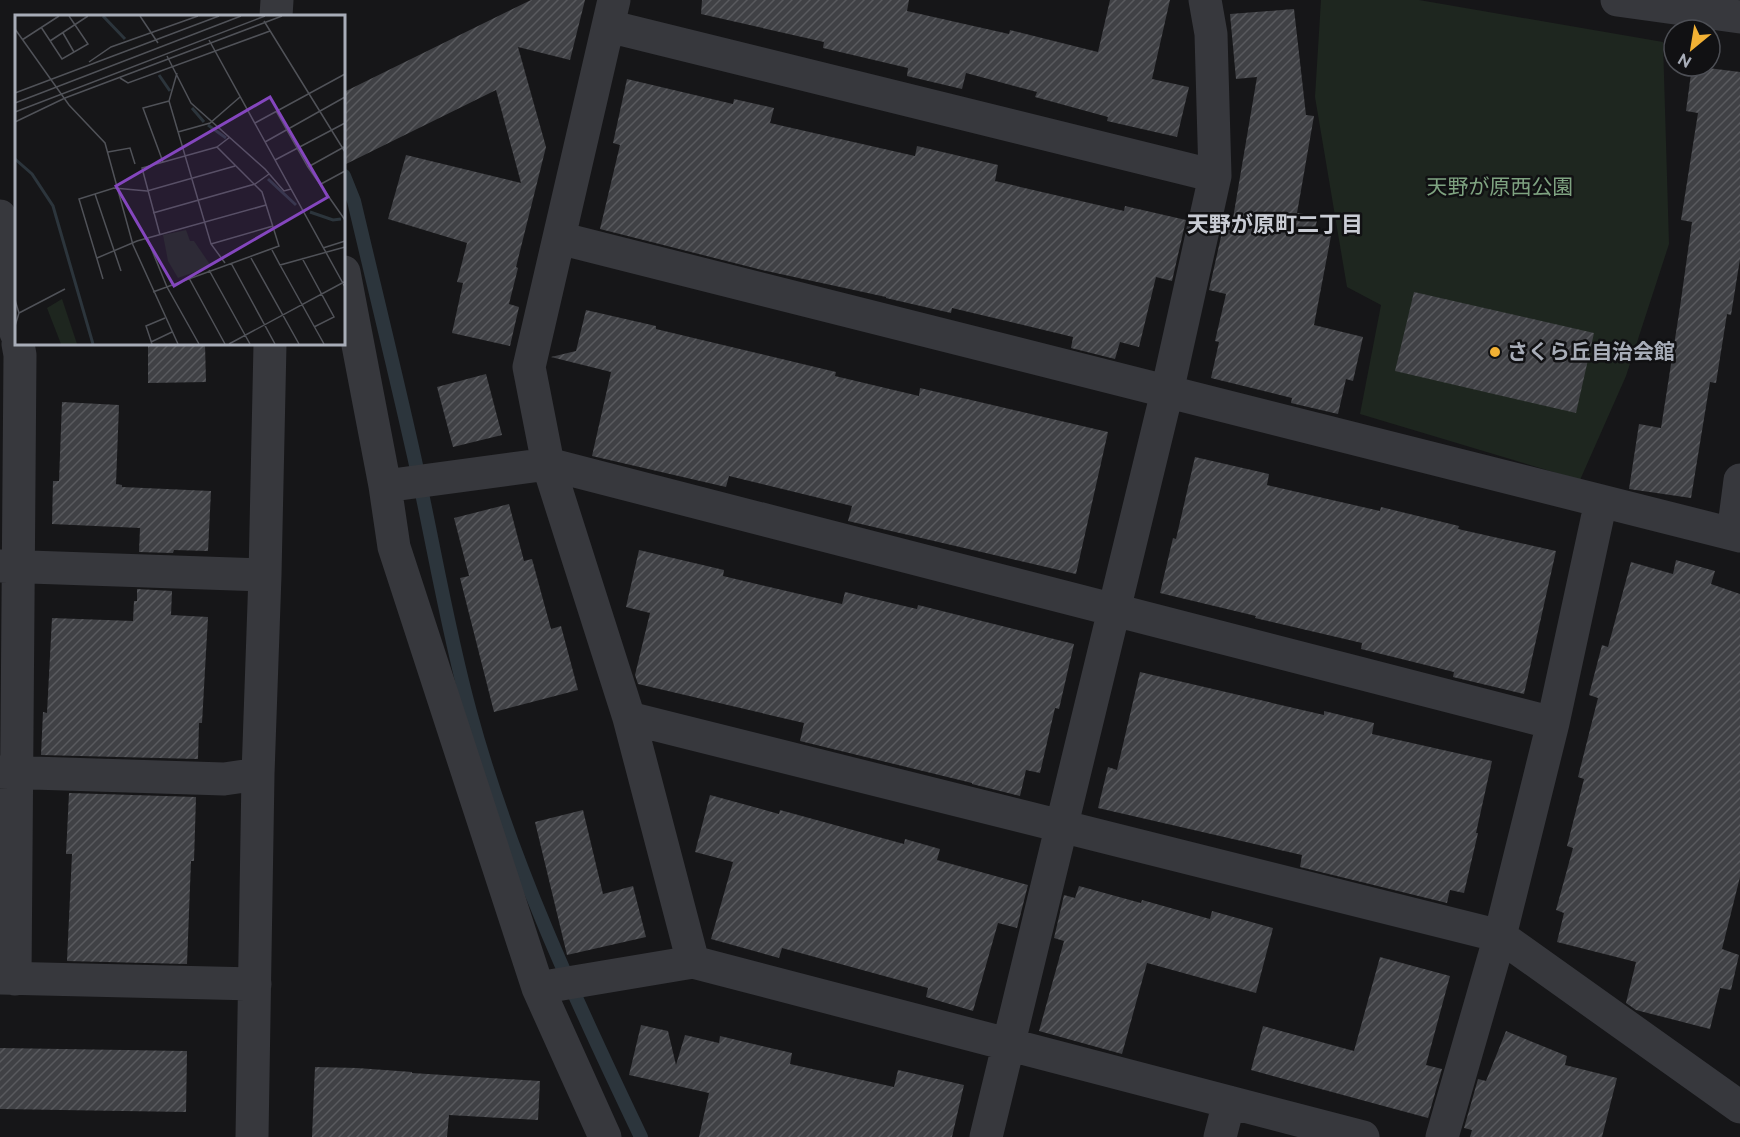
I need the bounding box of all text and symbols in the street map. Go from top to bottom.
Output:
inset map [15,15,345,345]
north arrow [1662,18,1722,78]
text: N [1675,49,1695,72]
park label: 天野が原西公園 [1427,174,1574,199]
district label: 天野が原町二丁目 [1187,211,1363,237]
place label: さくら丘自治会館 [1507,339,1675,364]
marker: さくら丘自治会館 [1488,345,1502,359]

